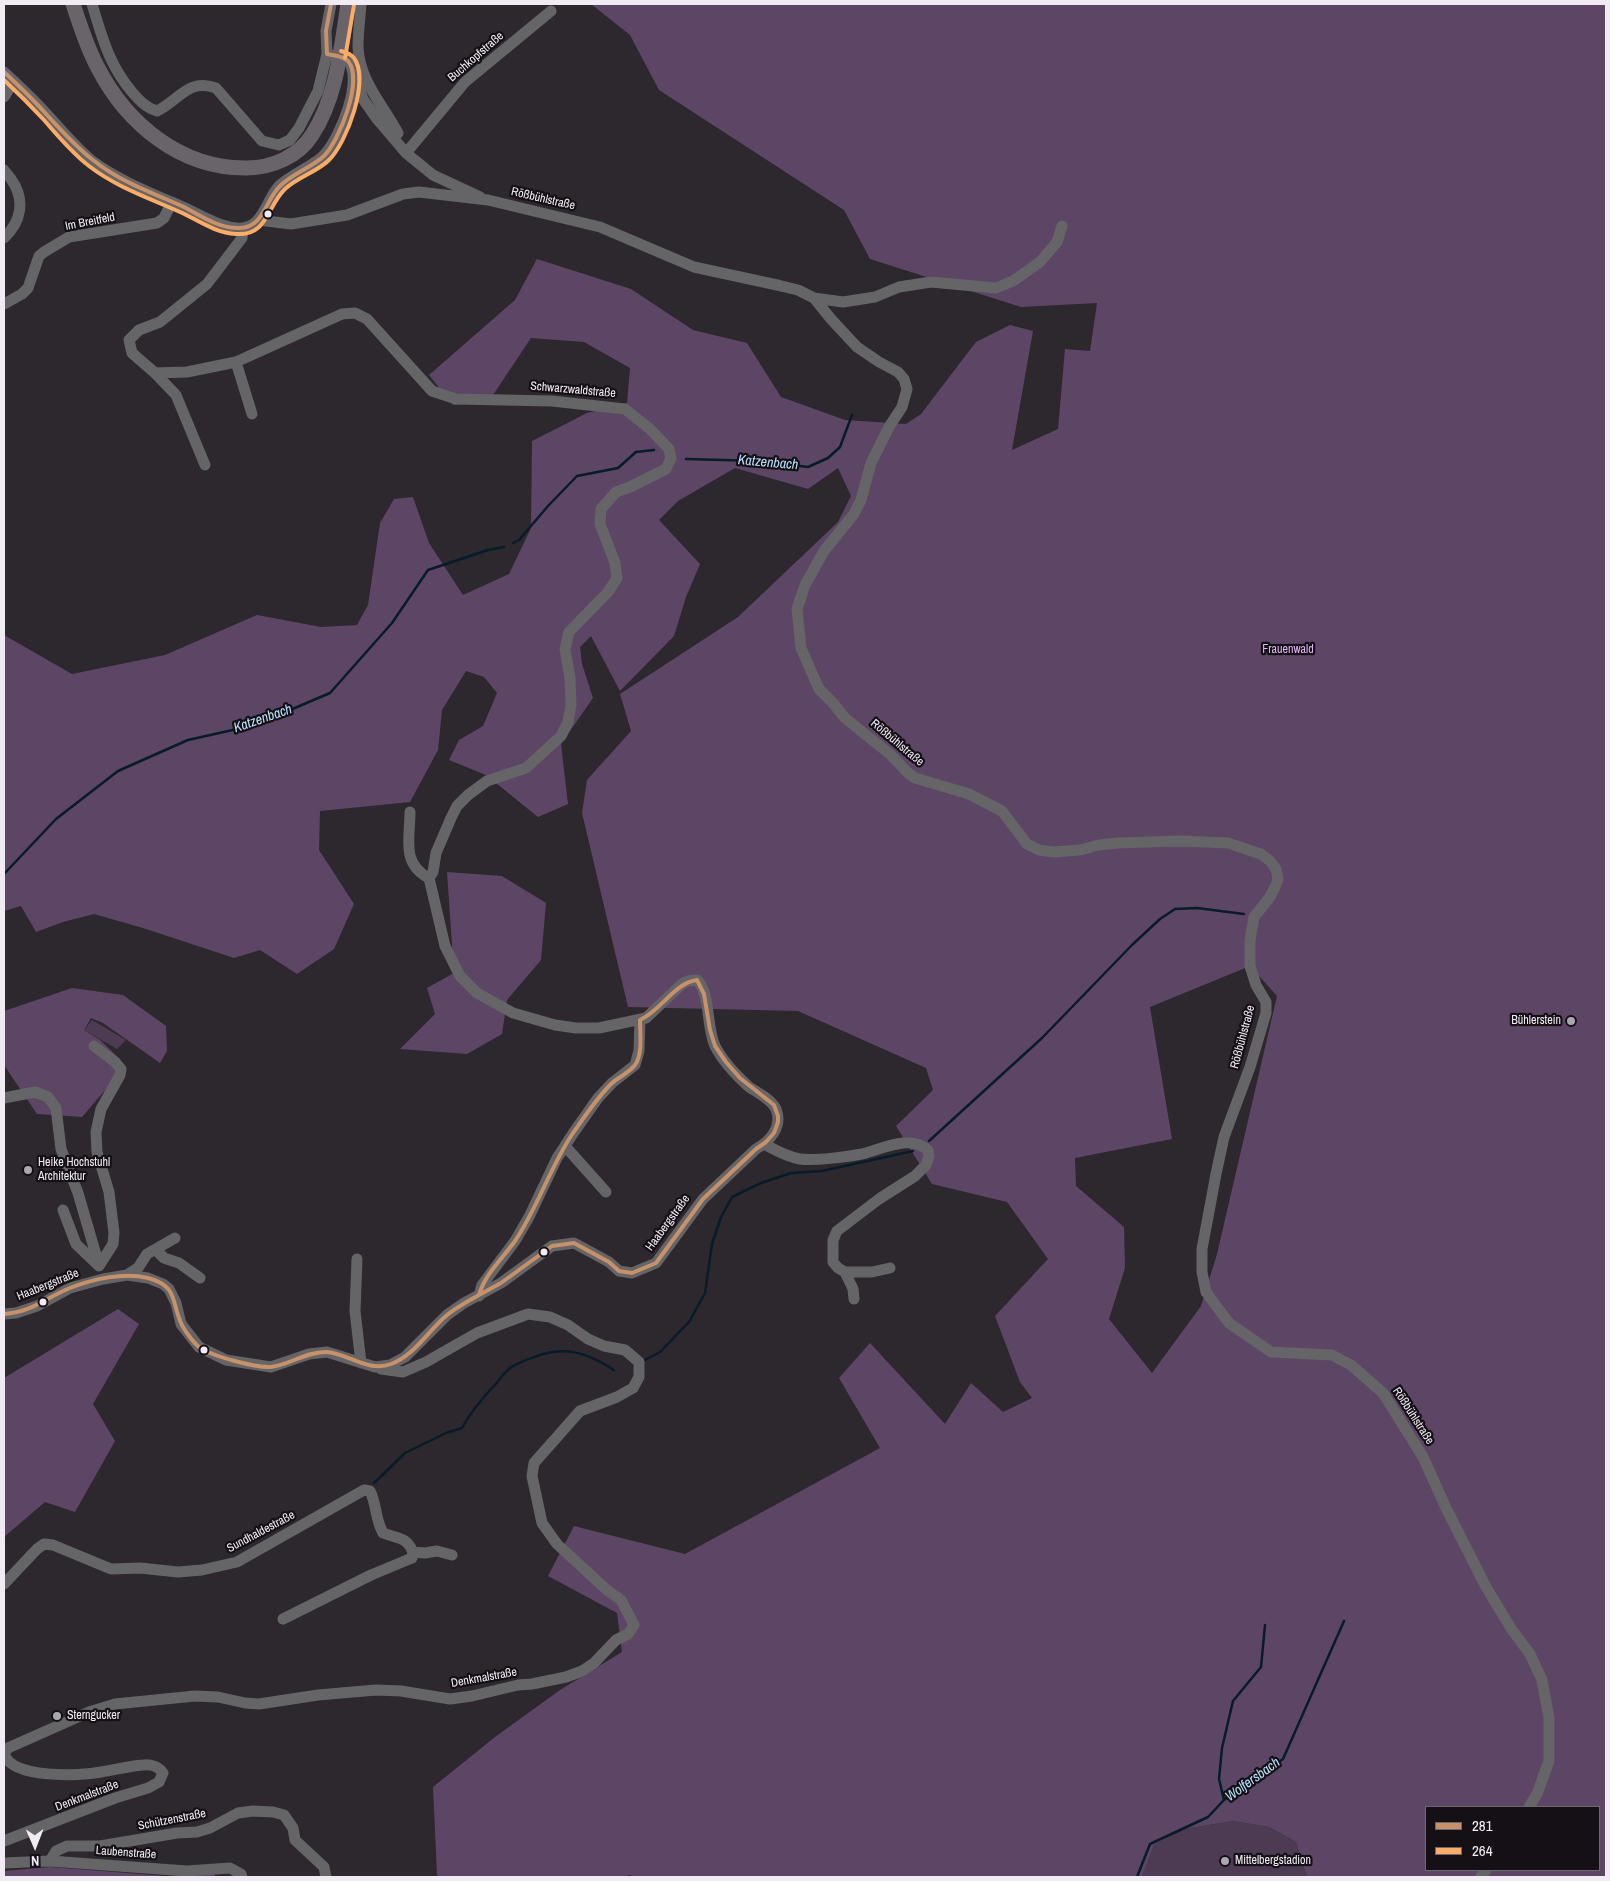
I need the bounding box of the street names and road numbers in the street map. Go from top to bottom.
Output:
street label: Buchkopfstraße [445,29,507,85]
street label: Rößbühlstraße [510,185,576,213]
street label: Im Breitfeld [64,210,116,234]
street label: Schwarzwaldstraße [530,379,616,401]
street label: Rößbühlstraße [867,717,927,769]
street label: Rößbühlstraße [1228,1004,1258,1070]
street label: Haabergstraße [643,1192,693,1254]
street label: Haabergstraße [15,1266,81,1304]
street label: Rößbühlstraße [1389,1385,1437,1447]
street label: Sundhaldestraße [225,1508,297,1556]
street label: Denkmalstraße [450,1665,518,1691]
street label: Denkmalstraße [53,1777,121,1815]
street label: Schützenstraße [137,1806,207,1834]
street label: Laubenstraße [95,1844,157,1862]

